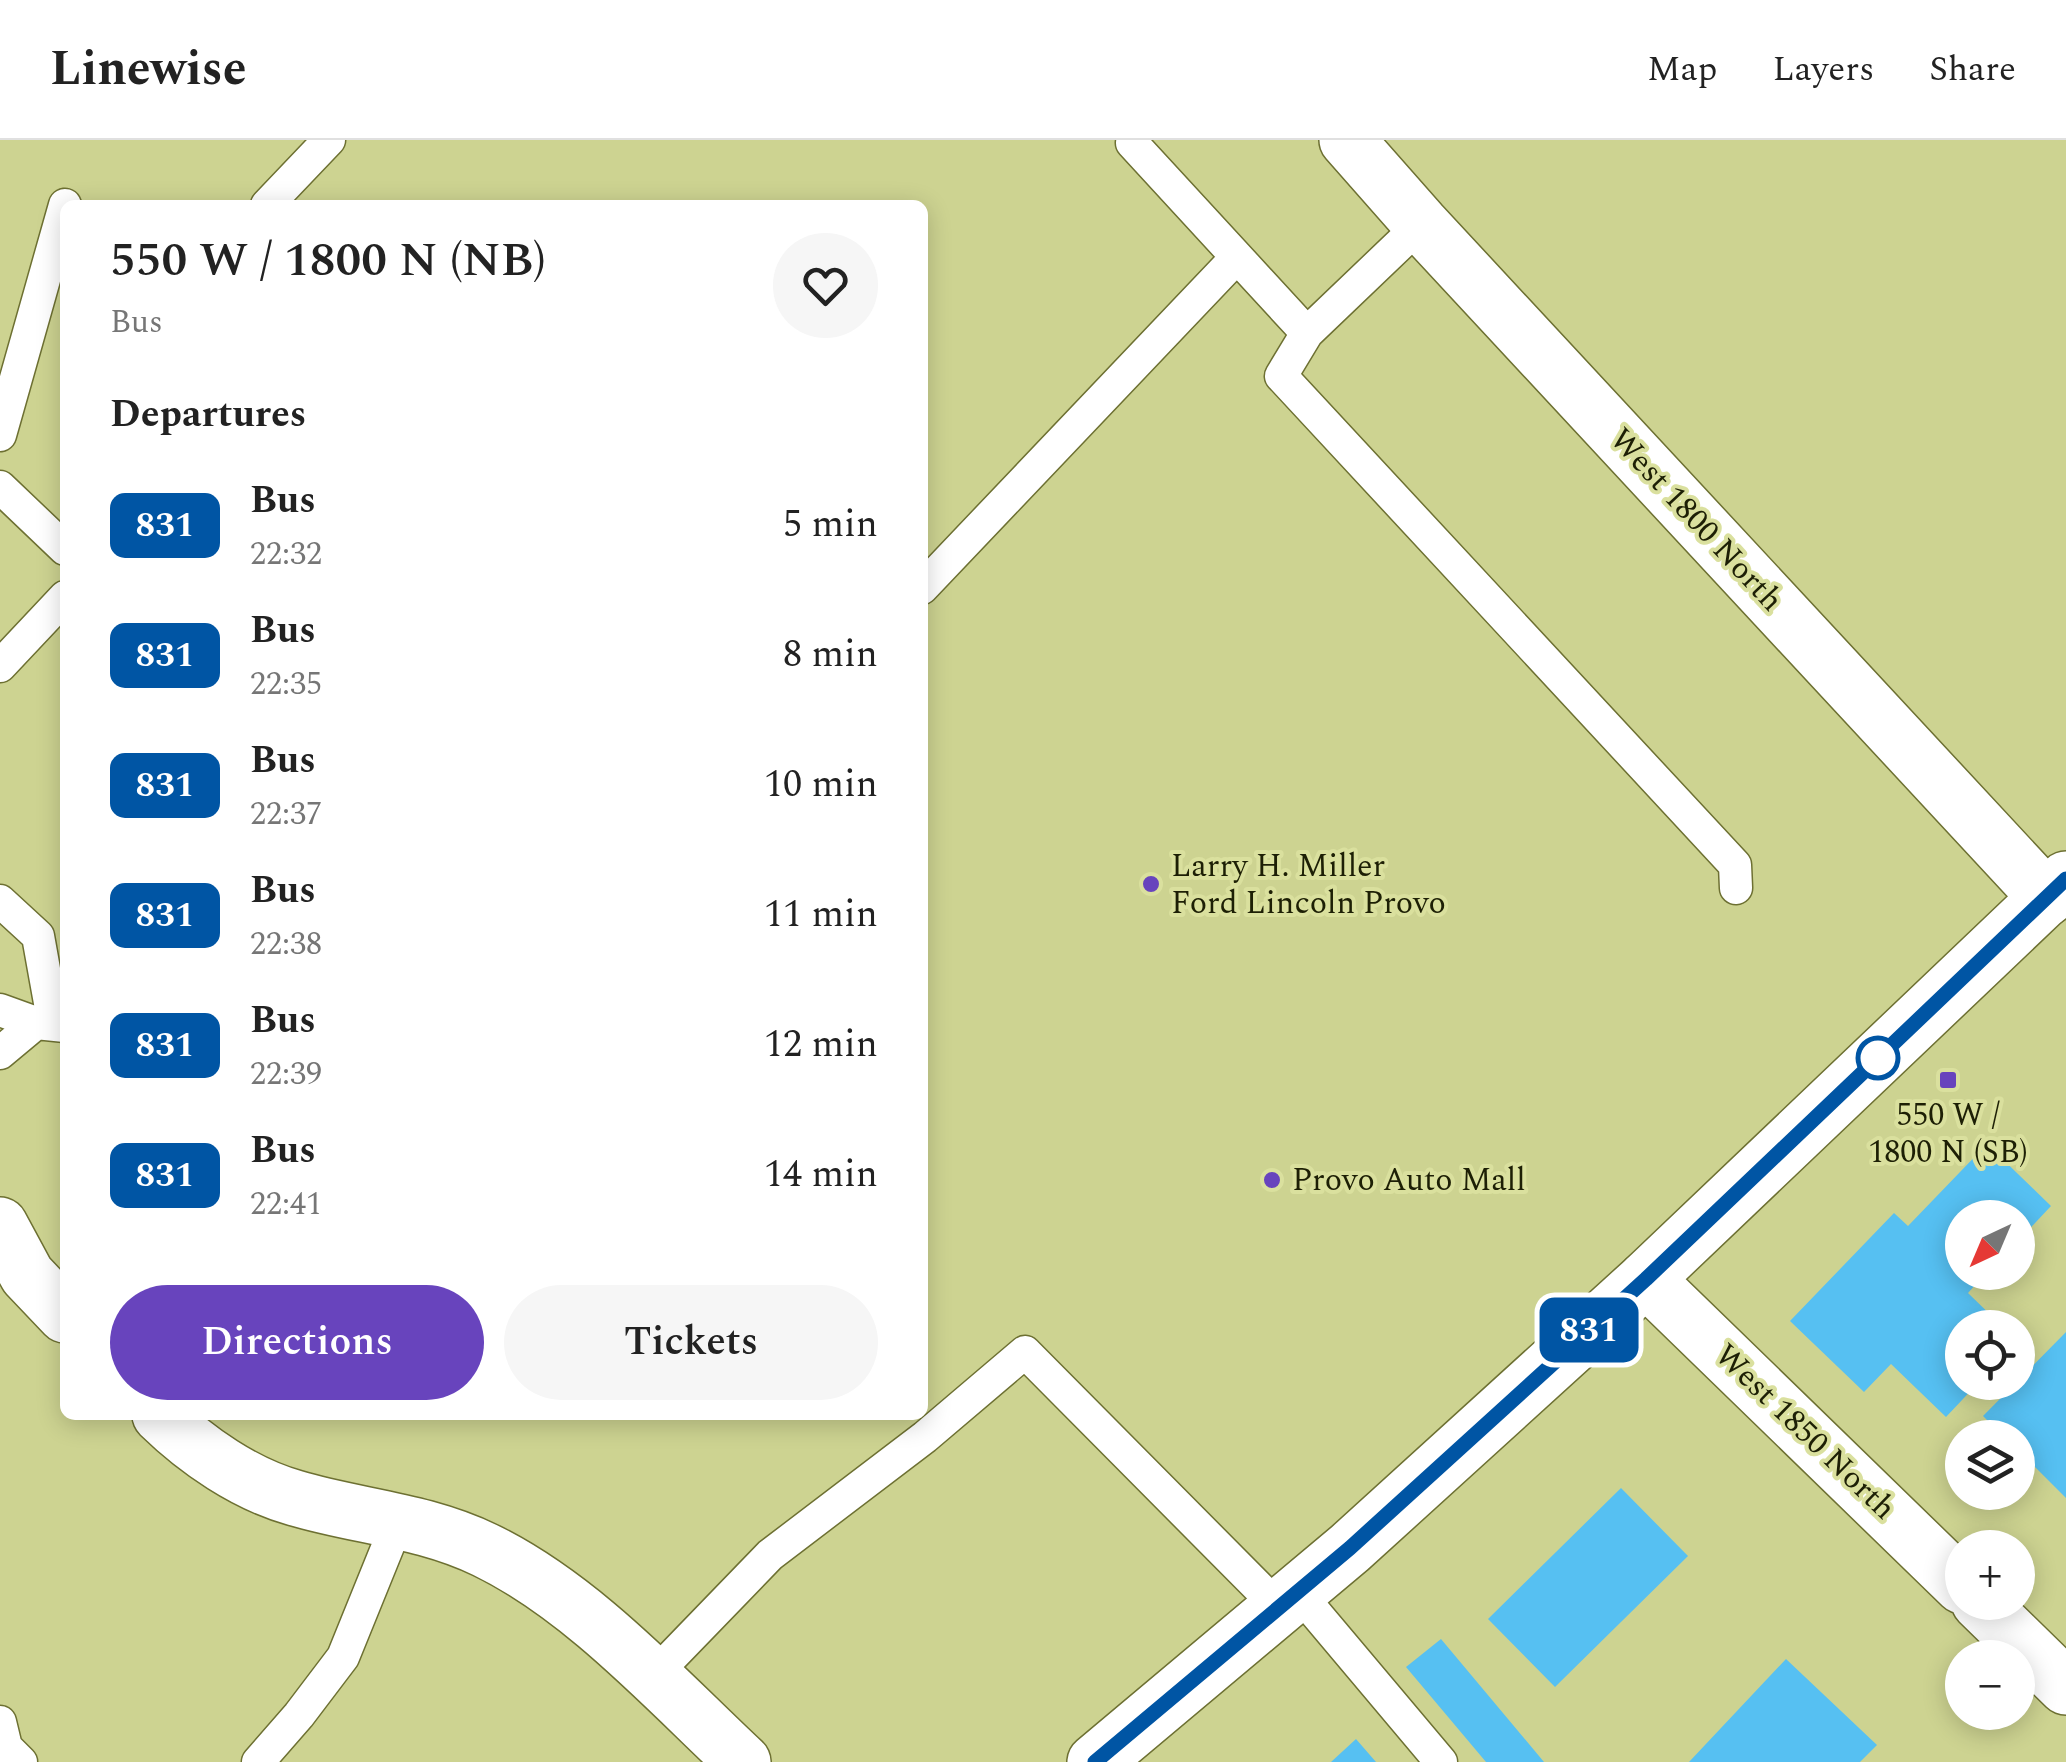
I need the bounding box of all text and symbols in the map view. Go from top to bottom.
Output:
text: Linewise [50,33,247,106]
text: Map [1647,43,1717,96]
text: Layers [1772,43,1874,96]
text: Share [1929,43,2016,96]
text: 550 W / 1800 N (NB) [110,224,546,297]
button: heart [773,233,878,338]
text: Bus [110,298,163,347]
text: Departures [110,386,306,444]
street label: West 1800 North [1597,417,1795,623]
text: Bus [250,472,316,530]
text: 5 min [783,496,878,554]
text: 831 [136,499,194,552]
text: 22:32 [250,530,322,579]
text: Bus [250,602,316,660]
text: 8 min [783,626,878,684]
text: 831 [136,629,194,682]
text: 22:35 [250,660,322,709]
text: Bus [250,732,316,790]
text: 10 min [764,756,878,814]
text: 831 [136,759,194,812]
text: 22:37 [250,790,322,839]
place label: Larry H. Miller Ford Lincoln Provo [1171,842,1446,928]
text: Bus [250,862,316,920]
marker: Larry H. Miller Ford Lincoln Provo [1140,873,1162,895]
text: 11 min [764,886,878,944]
text: 831 [136,889,194,942]
text: 22:38 [250,920,322,969]
text: Bus [250,992,316,1050]
text: 12 min [764,1016,878,1074]
text: 831 [136,1019,194,1072]
unlabelled marker [1857,1037,1899,1079]
text: 22:39 [250,1050,322,1099]
marker: 550 W / 1800 N (SB) [1937,1069,1959,1091]
place label: 550 W / 1800 N (SB) [1868,1091,2028,1177]
text: Bus [250,1122,316,1180]
text: 14 min [764,1146,878,1204]
text: 831 [136,1149,194,1202]
place label: Provo Auto Mall [1292,1156,1526,1205]
marker: Provo Auto Mall [1261,1169,1283,1191]
text: 22:41 [250,1180,322,1229]
north arrow [1945,1200,2035,1290]
map controls [1945,1200,2035,1730]
button: Directions [110,1285,484,1400]
button: Tickets [504,1285,878,1400]
line badge: 831 [1532,1298,1646,1362]
text: 831 [1560,1304,1618,1357]
button: locate [1945,1310,2035,1400]
street label: West 1850 North [1703,1332,1907,1532]
button: layers [1945,1420,2035,1510]
button: + [1945,1530,2035,1620]
button: − [1945,1640,2035,1730]

